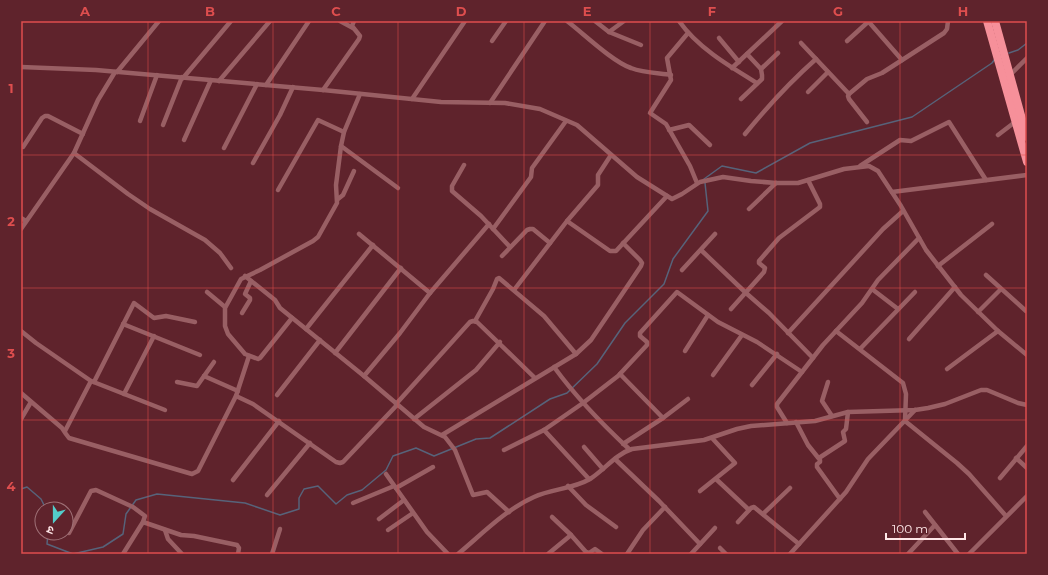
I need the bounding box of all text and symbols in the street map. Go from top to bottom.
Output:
text: A [79,3,91,19]
text: B [205,3,215,19]
text: C [331,3,341,19]
text: D [456,3,467,19]
text: E [583,3,592,19]
text: F [708,3,716,19]
text: G [833,3,843,19]
text: H [958,3,968,19]
text: 1 [8,80,14,96]
text: 2 [7,213,15,229]
text: 3 [6,345,15,361]
text: 4 [7,478,16,494]
north arrow [34,501,74,541]
scale bar [886,515,965,541]
text: 100 m [892,521,928,536]
text: उ [44,522,56,538]

